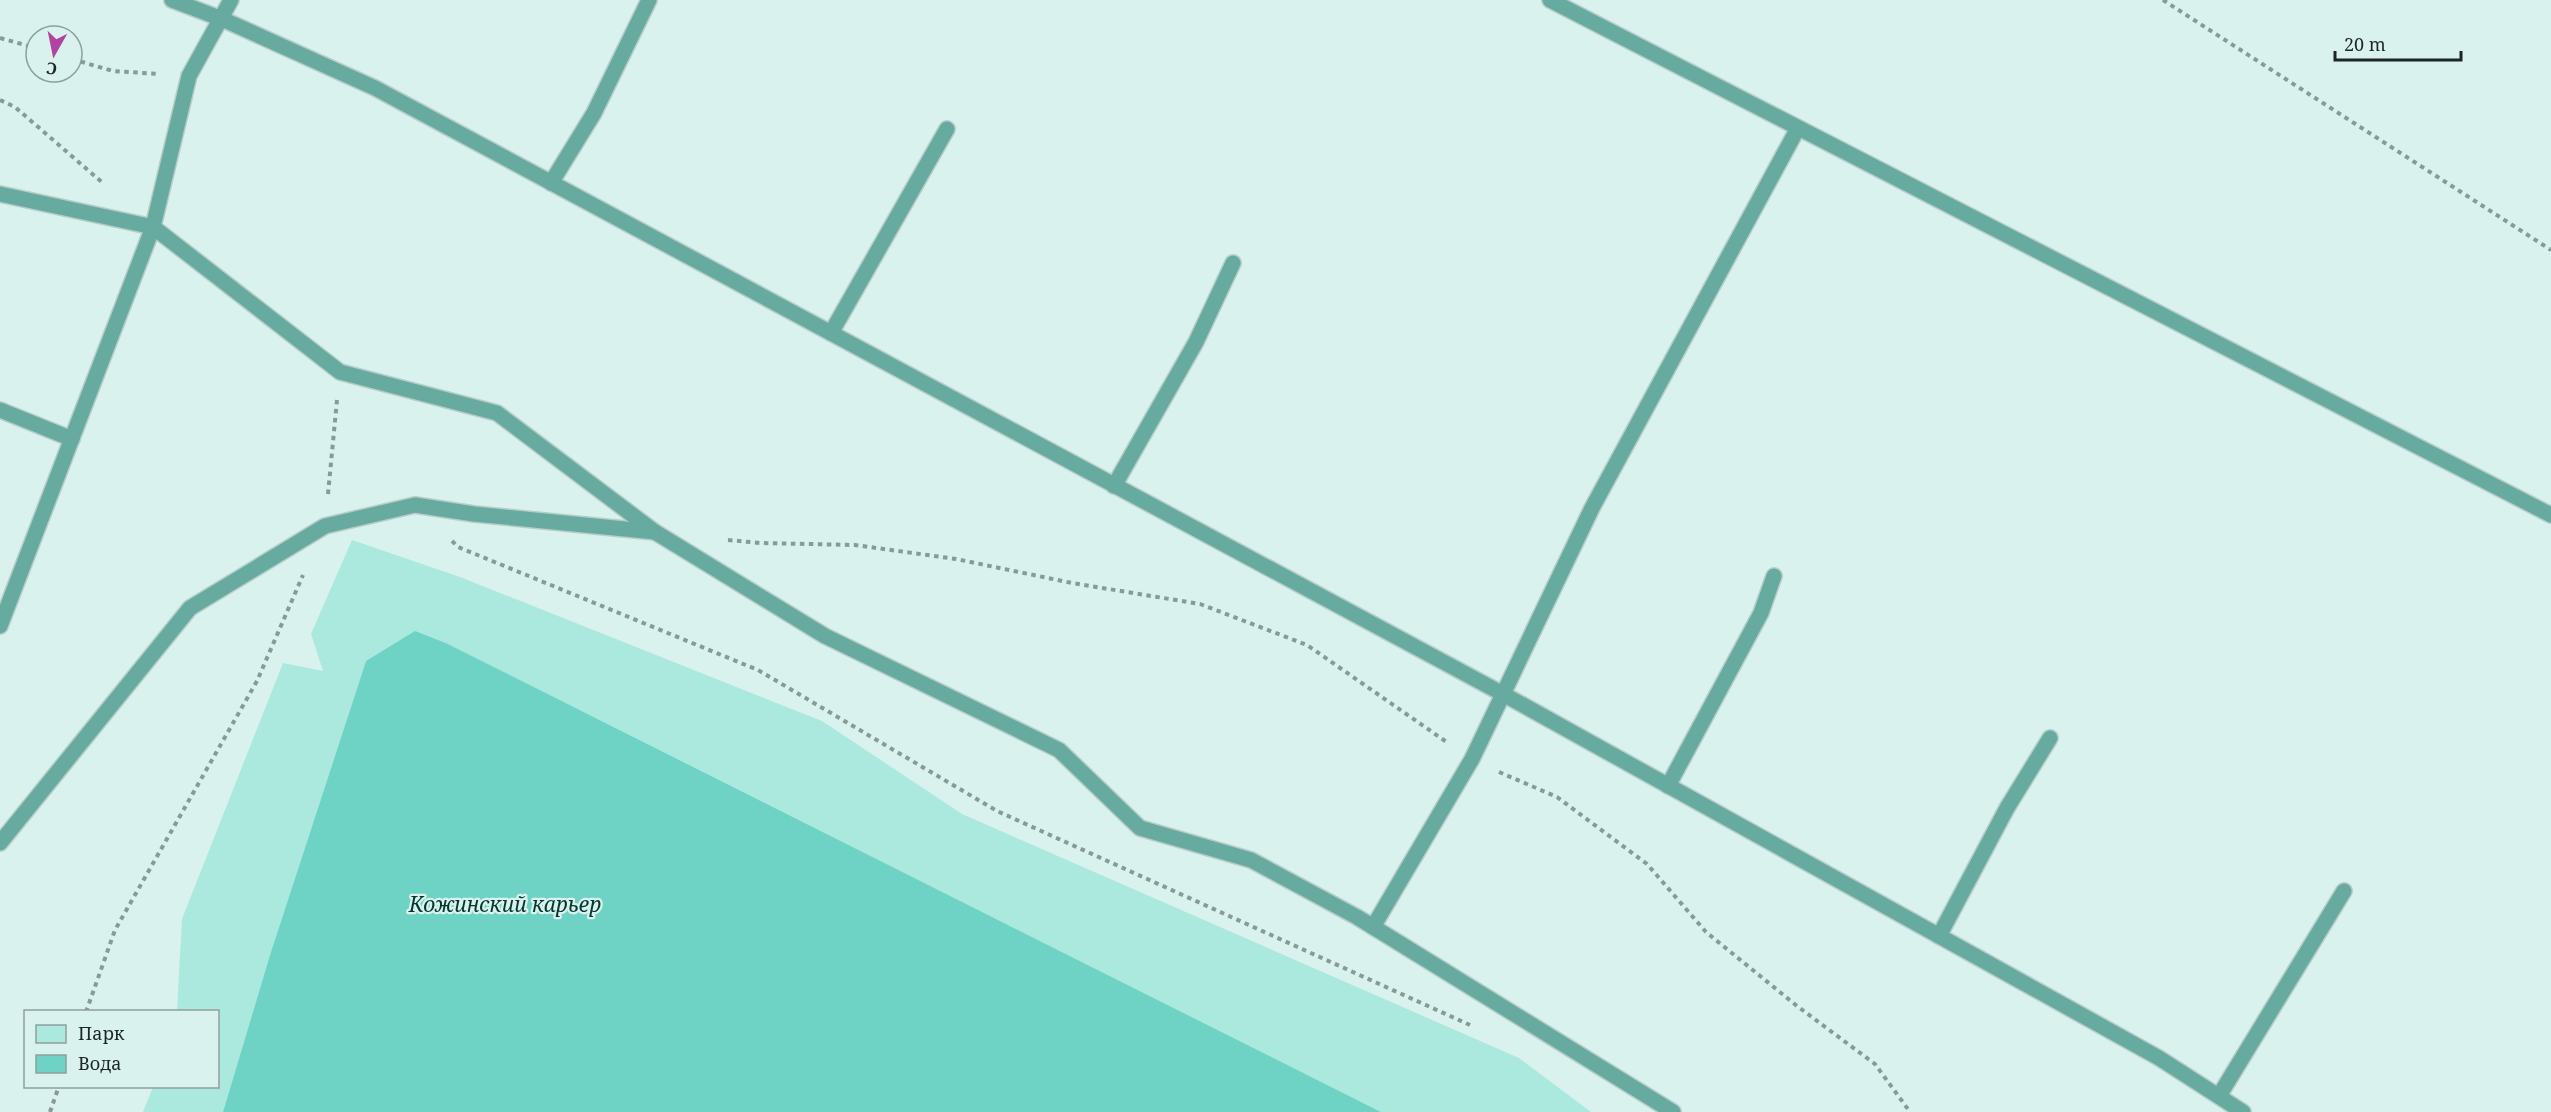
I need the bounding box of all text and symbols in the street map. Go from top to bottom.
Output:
north arrow [24,24,84,84]
scale bar [2335,24,2461,62]
text: 20 m [2344,32,2386,56]
text: С [45,57,59,81]
water label: Кожинский карьер [408,890,601,918]
legend [24,1010,219,1088]
text: Парк [78,1021,125,1045]
text: Вода [78,1051,122,1075]

